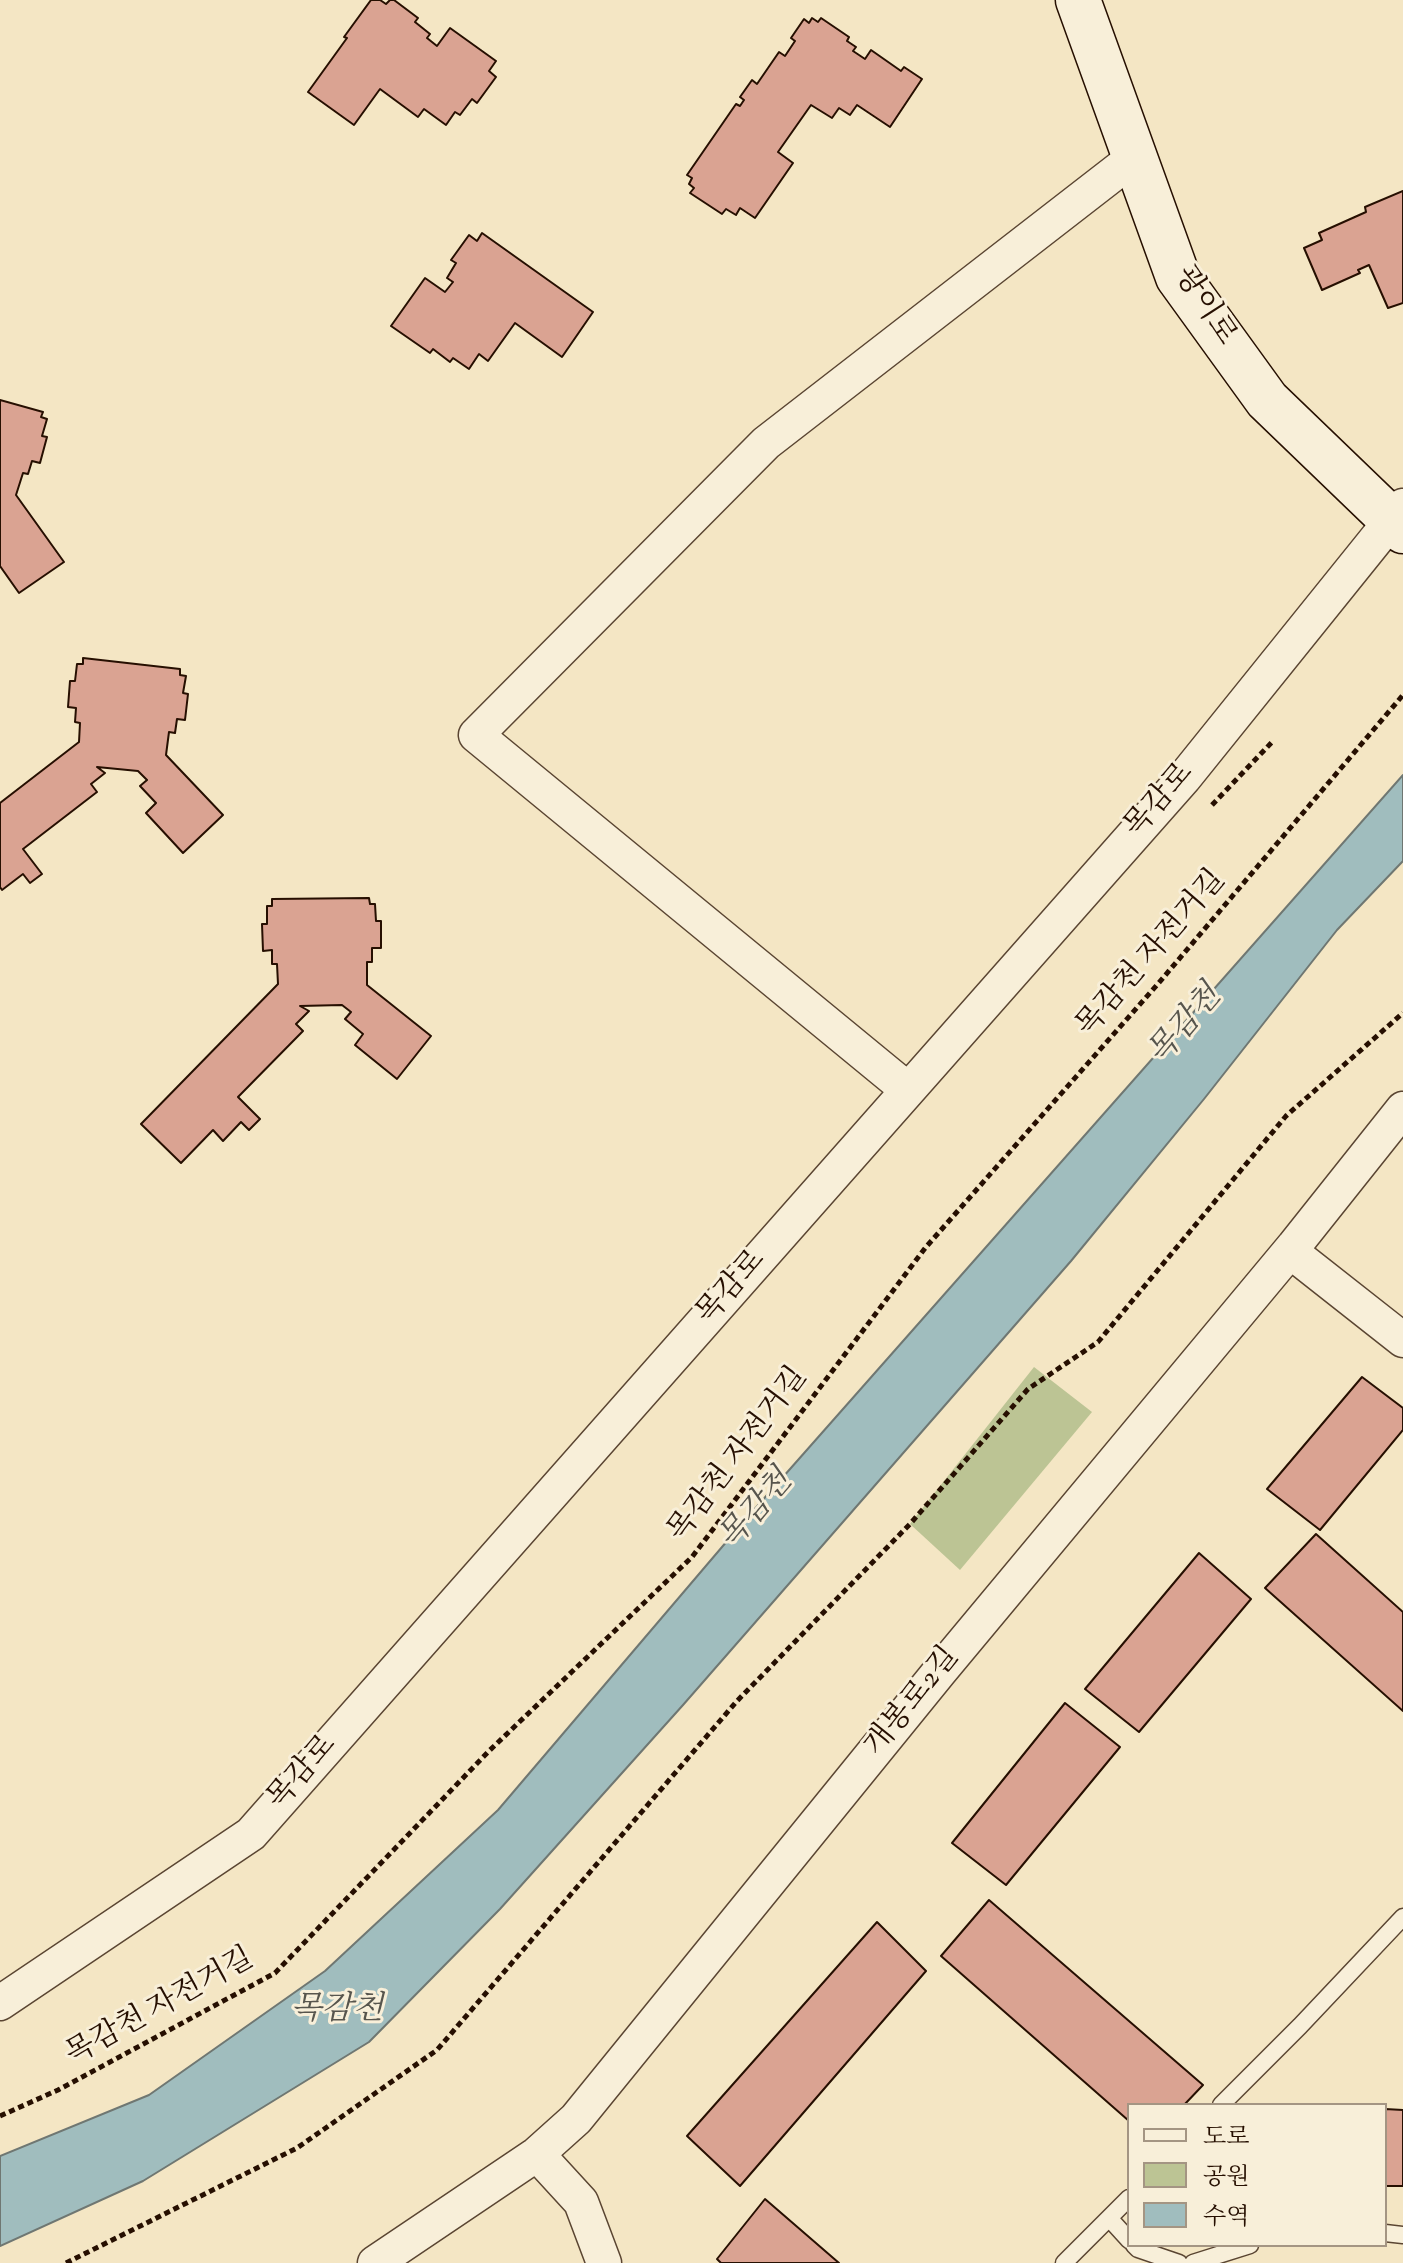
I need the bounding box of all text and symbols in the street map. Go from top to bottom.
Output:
street label: 광이로 [1164,261,1242,353]
street label: 목감로 [1119,757,1203,847]
street label: 목감천 자전거길 [1071,864,1235,1046]
water label: 목감천 [1142,979,1232,1075]
street label: 목감로 [691,1244,775,1334]
street label: 목감천 자전거길 [663,1362,817,1550]
water label: 목감천 [713,1464,803,1560]
street label: 개봉로2길 [859,1641,969,1765]
street label: 목감로 [262,1729,346,1819]
street label: 목감천 자전거길 [61,1943,261,2075]
water label: 목감천 [291,1994,383,2032]
legend [1127,2103,1387,2247]
text: 도로 [1203,2121,1249,2155]
text: 공원 [1203,2161,1249,2195]
text: 수역 [1203,2201,1249,2235]

